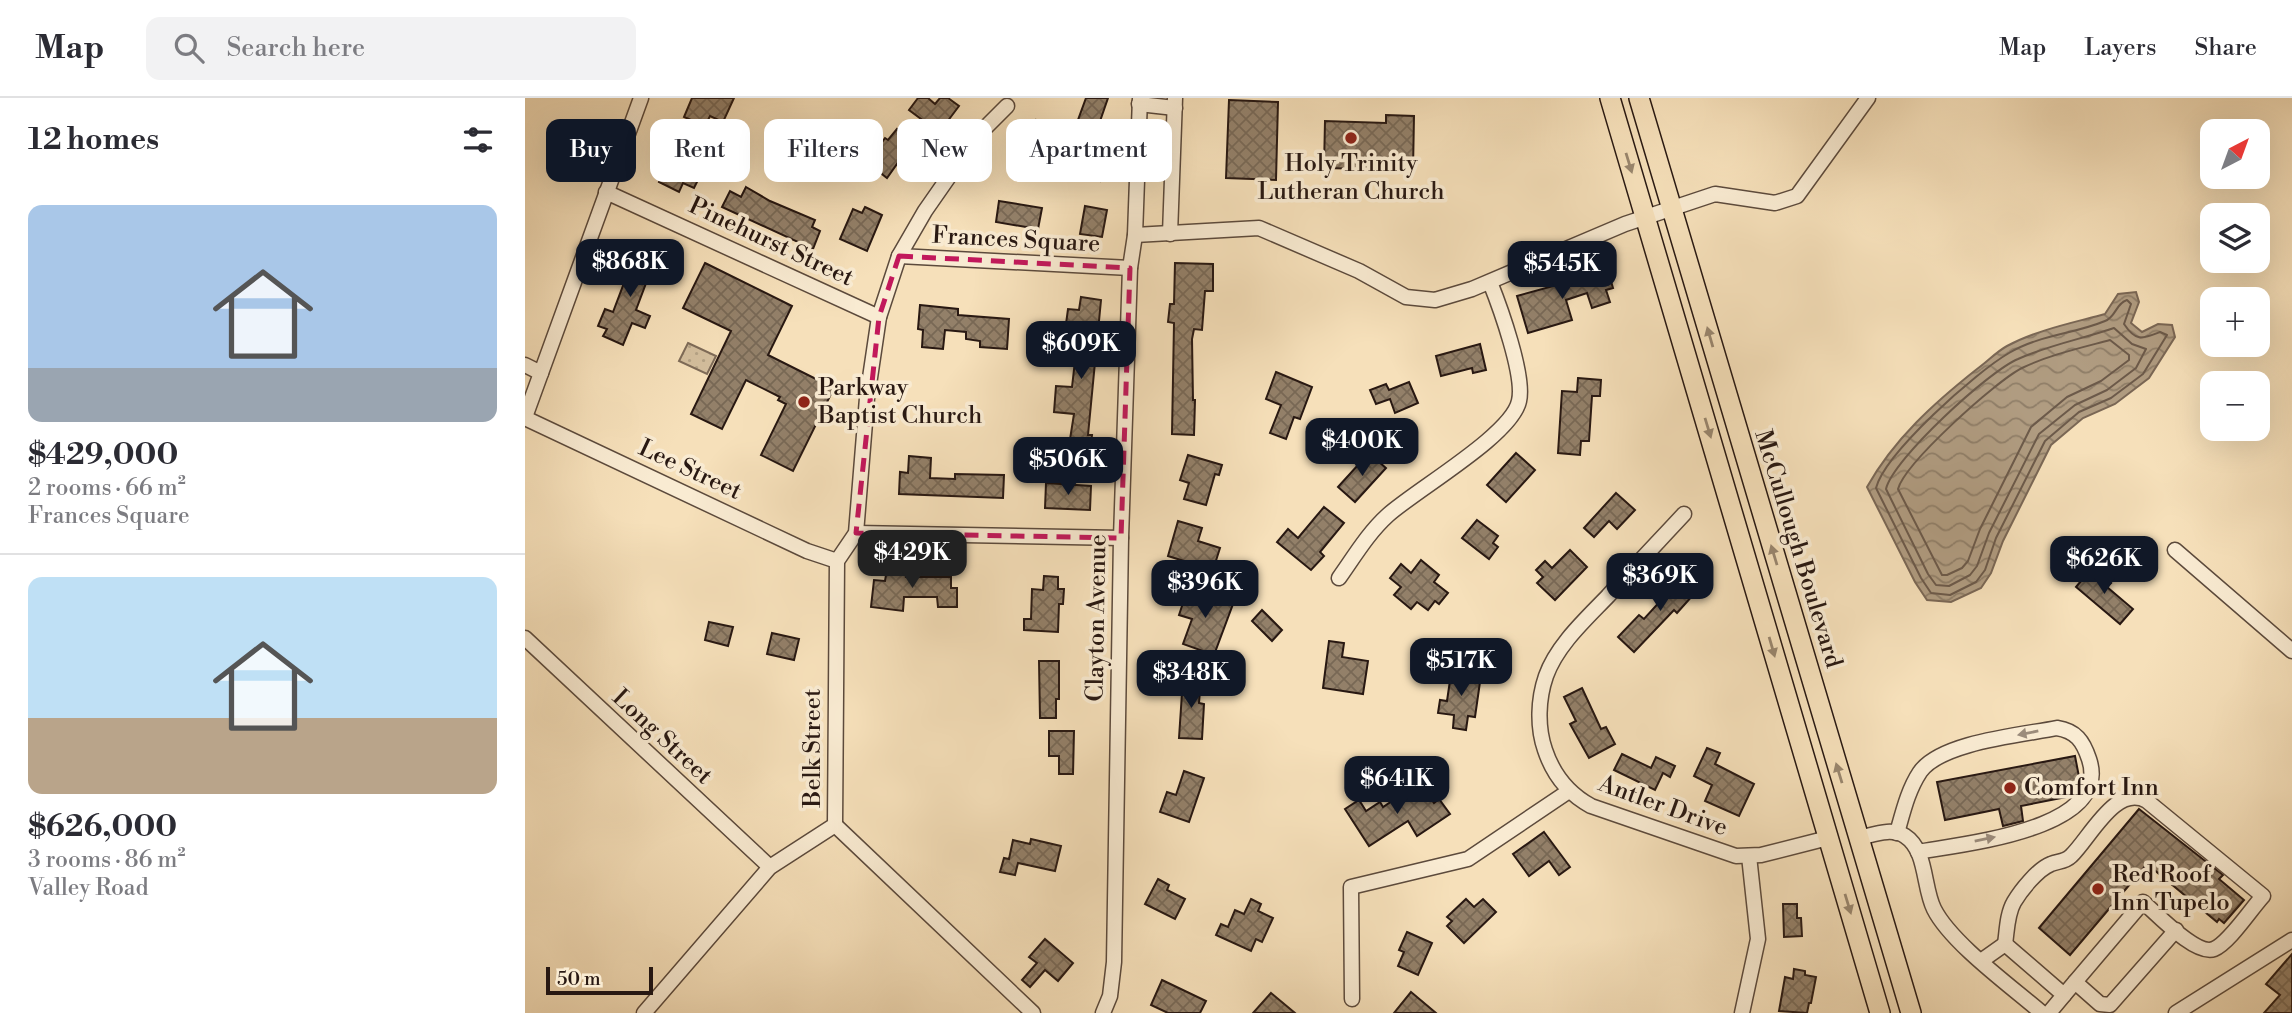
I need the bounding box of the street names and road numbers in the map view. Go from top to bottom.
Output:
street label: Pinehurst Street [684,191,859,294]
street label: Frances Square [931,221,1101,259]
street label: McCullough Boulevard [1747,426,1849,672]
street label: Lee Street [634,433,747,507]
street label: Clayton Avenue [1081,534,1113,702]
street label: Long Street [606,683,719,791]
street label: Belk Street [798,688,828,808]
street label: Antler Drive [1593,768,1732,843]

